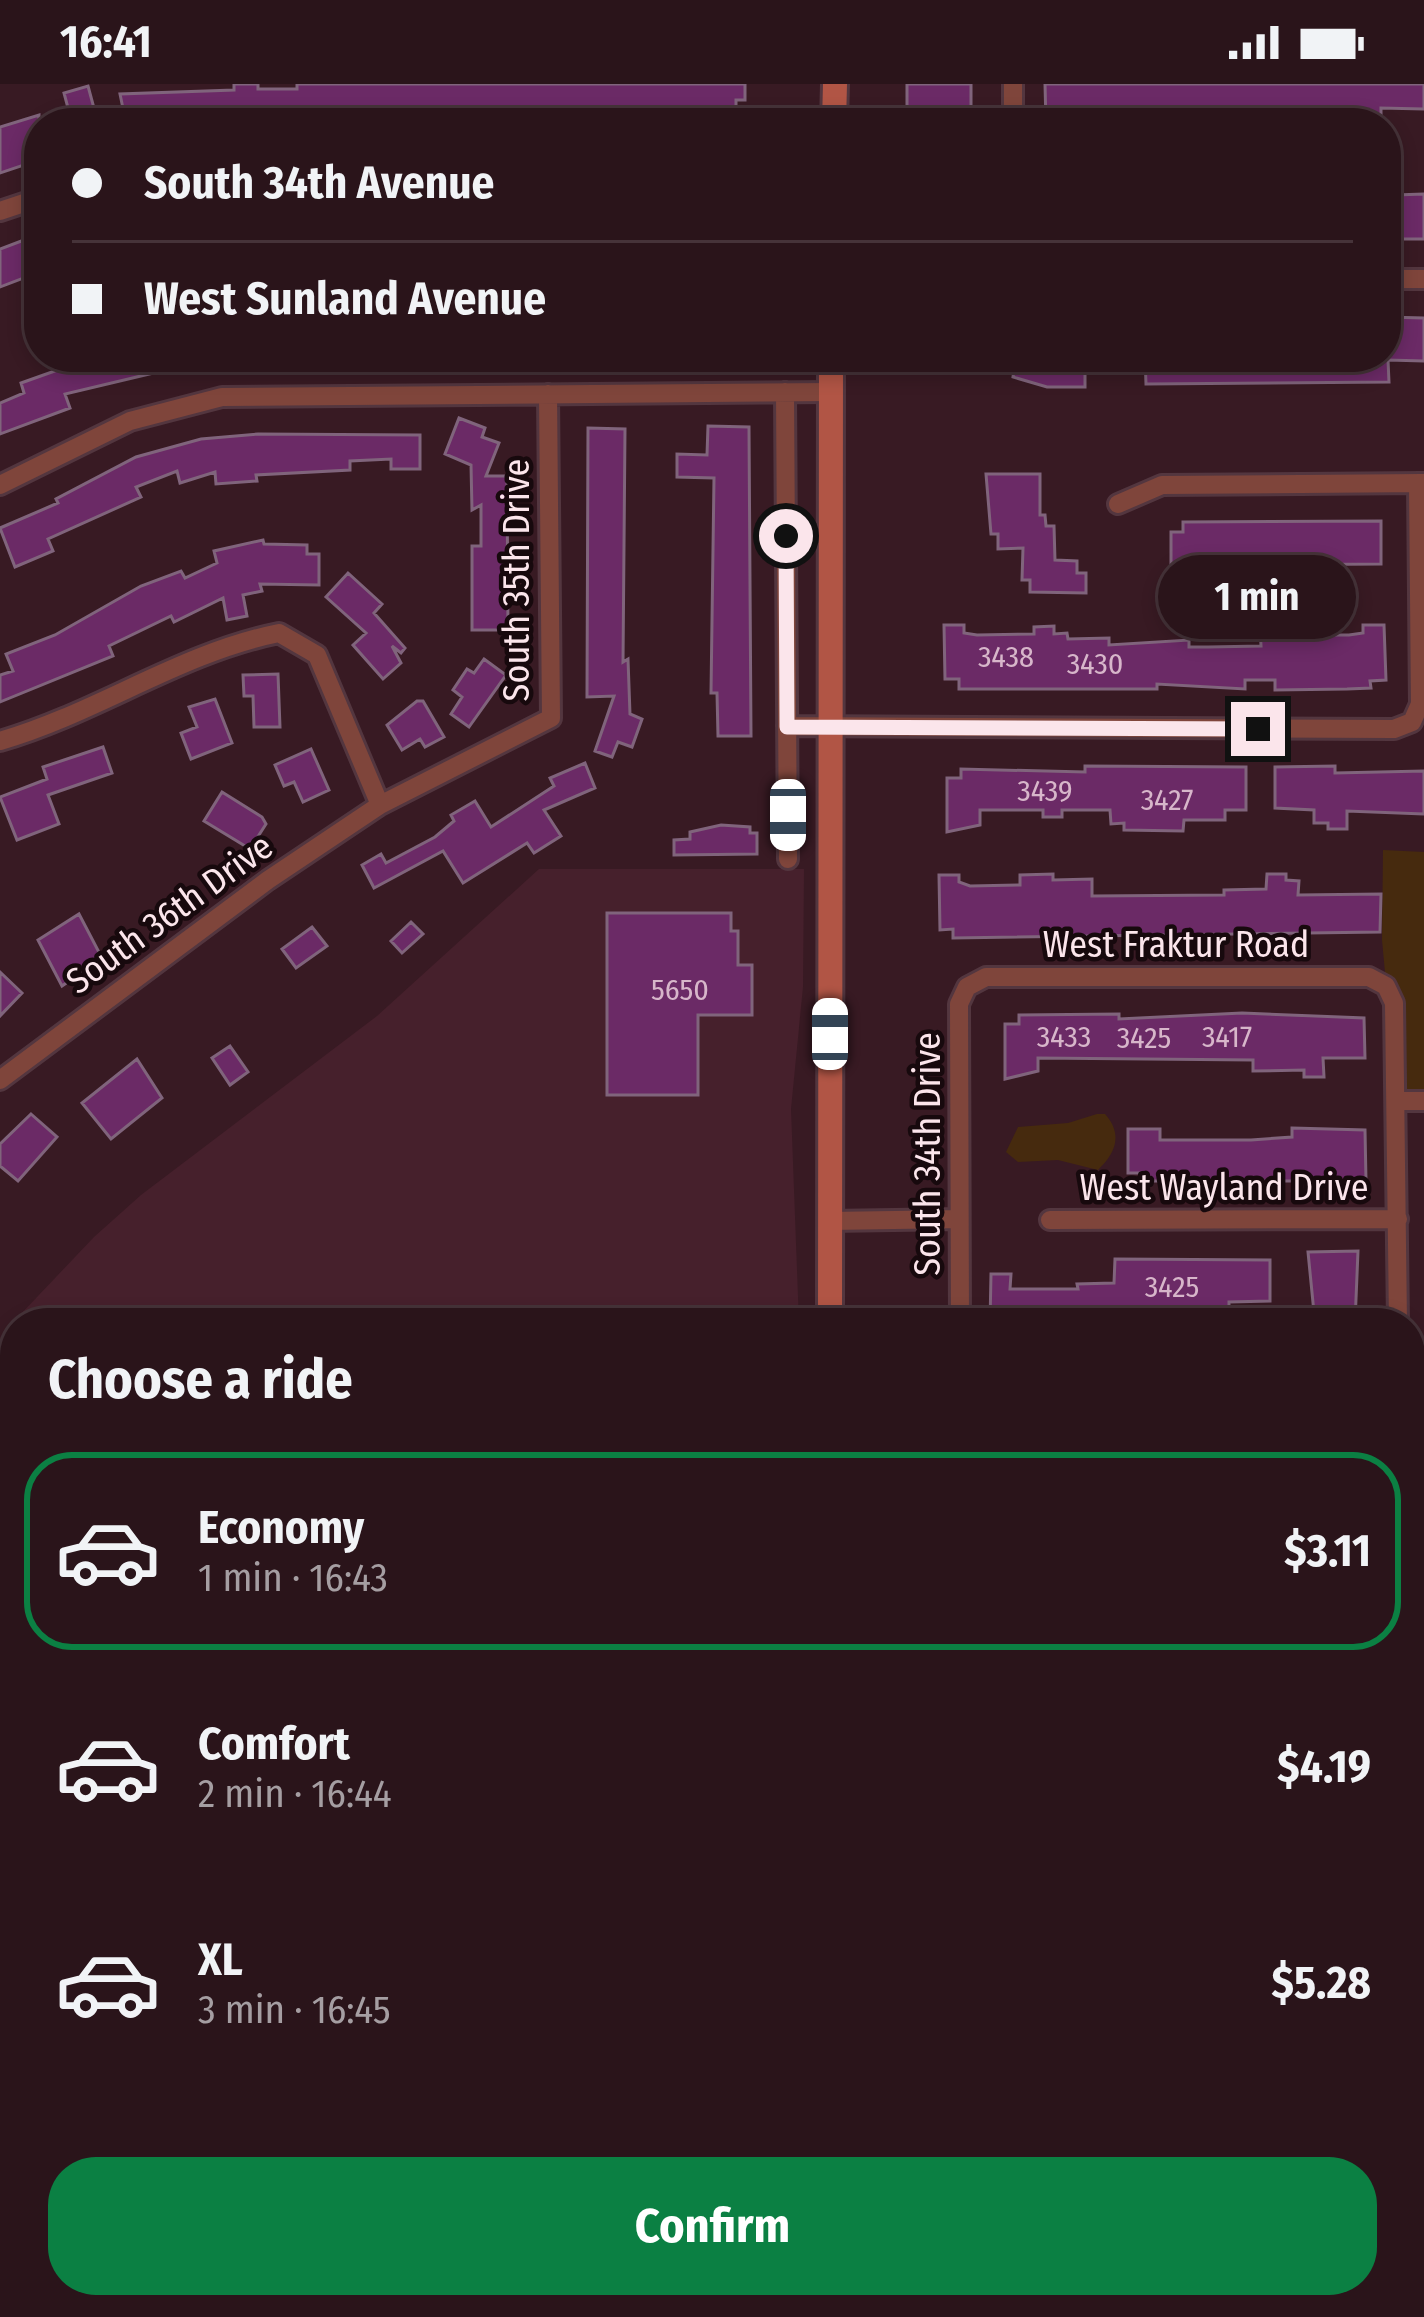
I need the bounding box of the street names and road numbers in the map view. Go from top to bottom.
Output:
street label: South 35th Drive [495,459,539,701]
street label: South 36th Drive [58,824,281,1003]
street label: West Fraktur Road [1043,923,1309,967]
street label: South 34th Drive [906,1032,950,1276]
street label: West Wayland Drive [1080,1166,1368,1210]

